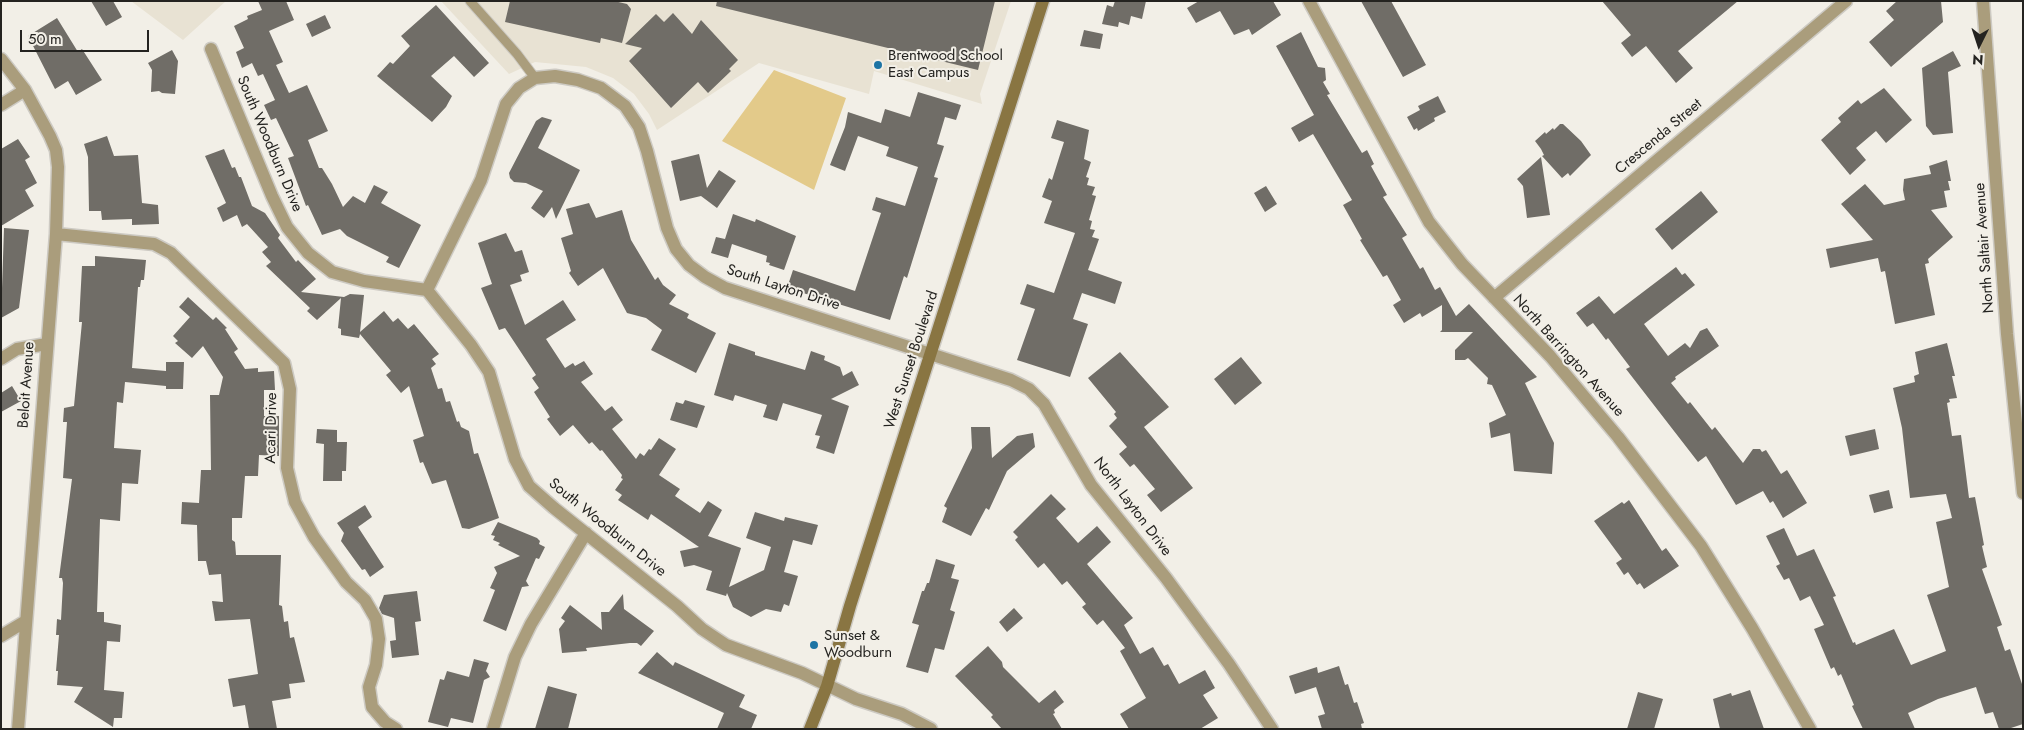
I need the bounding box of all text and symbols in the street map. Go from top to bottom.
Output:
scale bar [22,20,151,52]
north arrow [1954,20,2004,70]
text: 50 m [28,28,62,50]
place label: Brentwood School East Campus [888,47,1003,82]
text: N [1972,50,1984,70]
marker: Brentwood School East Campus [872,59,884,71]
street label: South Woodburn Drive [232,73,306,215]
street label: Crescenda Street [1612,95,1706,179]
street label: North Saltair Avenue [1971,182,1999,314]
street label: South Layton Drive [724,261,842,315]
street label: West Sunset Boulevard [881,289,943,431]
street label: North Barrington Avenue [1508,291,1628,421]
street label: Beloit Avenue [15,341,39,429]
street label: Acari Drive [262,392,282,464]
street label: North Layton Drive [1089,454,1175,560]
street label: South Woodburn Drive [545,475,669,581]
place label: Sunset & Woodburn [824,627,892,662]
marker: Sunset & Woodburn [808,639,820,651]

